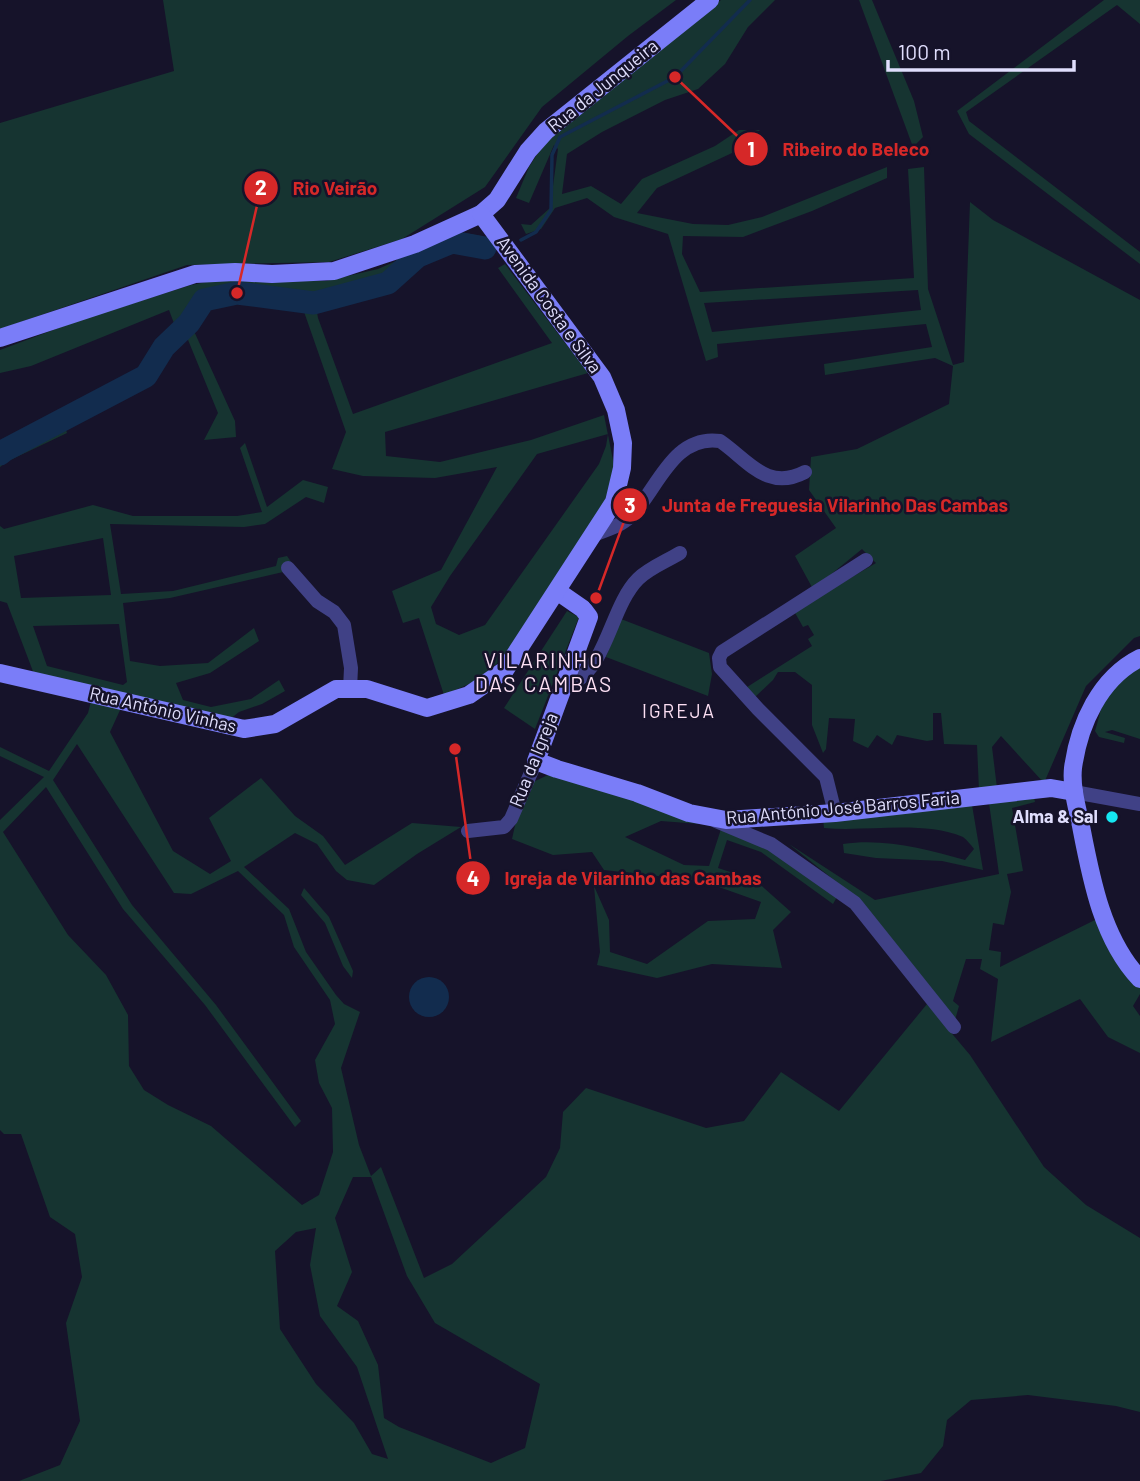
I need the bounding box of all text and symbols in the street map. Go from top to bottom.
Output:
scale bar [888,28,1074,72]
street label: Rua da Junqueira [543,34,662,136]
text: 100 m [898,39,951,64]
callout: Ribeiro do Beleco [734,129,944,169]
text: 1 [747,136,755,161]
text: Ribeiro do Beleco [783,137,929,160]
callout: Rio Veirão [243,168,391,208]
text: 2 [255,174,267,199]
text: Rio Veirão [293,176,377,199]
street label: Avenida Costa e Silva [493,232,607,377]
callout: Junta de Freguesia Vilarinho Das Cambas [613,485,1022,525]
text: 3 [624,492,636,517]
text: Junta de Freguesia Vilarinho Das Cambas [662,493,1008,516]
district label: VILARINHO DAS CAMBAS [475,647,613,696]
street label: Rua António Vinhas [88,681,239,737]
district label: IGREJA [642,699,716,722]
street label: Rua da Igreja [504,709,562,810]
street label: Rua António José Barros Faria [725,786,961,828]
place label: Alma & Sal [1013,805,1098,827]
marker: Alma & Sal [1104,809,1120,825]
callout: Igreja de Vilarinho das Cambas [455,858,775,898]
text: 4 [467,865,479,890]
text: Igreja de Vilarinho das Cambas [505,866,761,889]

